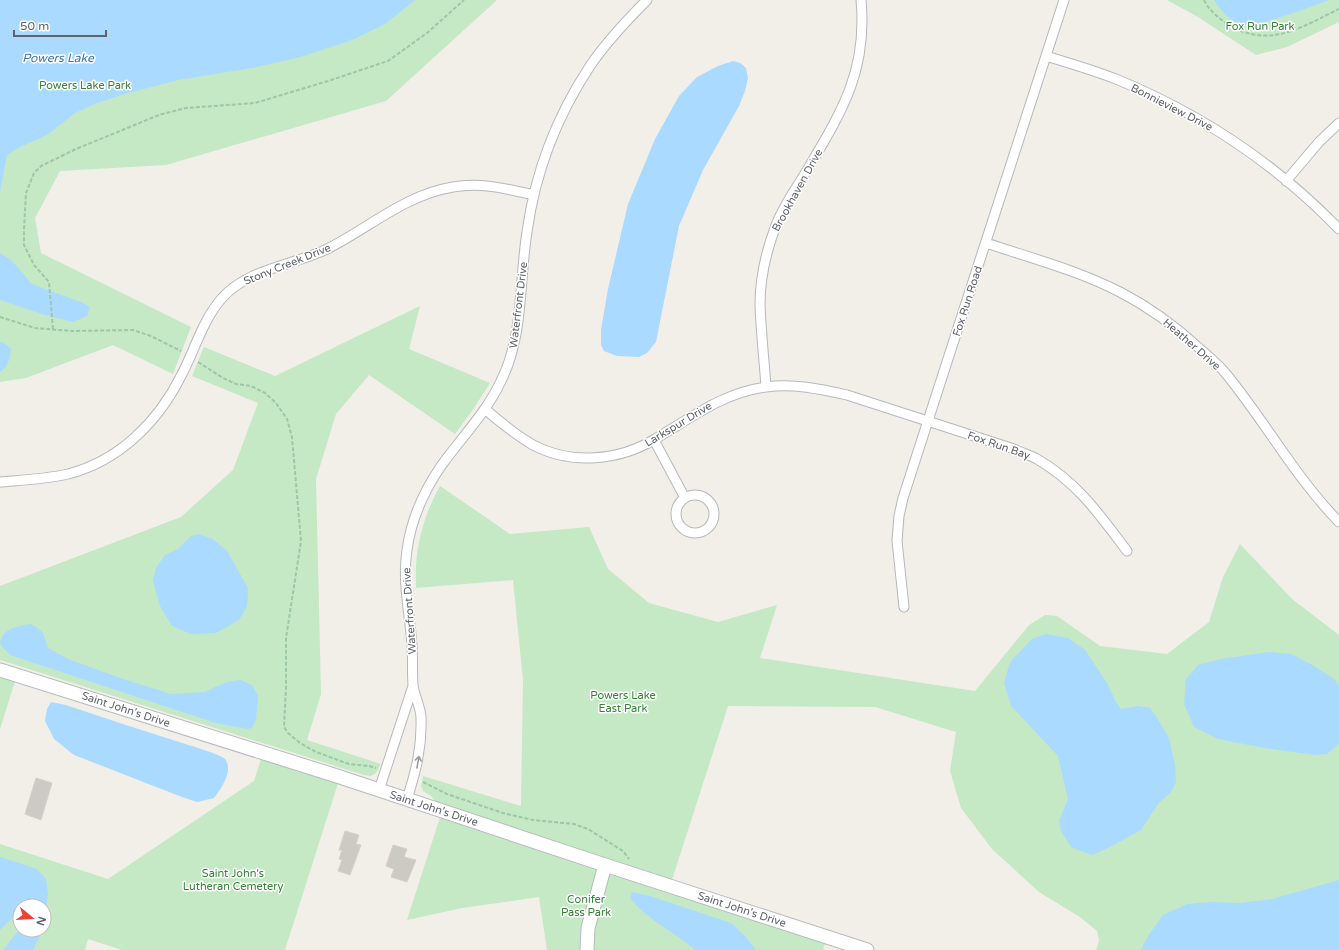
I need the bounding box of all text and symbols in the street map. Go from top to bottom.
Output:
scale bar [14,12,106,38]
text: 50 m [20,19,49,33]
park label: Fox Run Park [1225,20,1295,33]
water label: Powers Lake [22,51,95,65]
park label: Powers Lake Park [39,79,131,92]
street label: Bonnieview Drive [1129,81,1215,134]
street label: Brookhaven Drive [769,147,826,234]
street label: Stony Creek Drive [242,241,333,288]
street label: Waterfront Drive [507,261,530,349]
street label: Fox Run Road [950,264,985,338]
street label: Heather Drive [1160,316,1223,373]
street label: Larkspur Drive [642,399,714,450]
street label: Fox Run Bay [966,429,1032,462]
street label: Waterfront Drive [400,567,419,655]
street label: Saint John's Drive [80,689,172,730]
park label: Powers Lake East Park [590,689,656,715]
one-way arrow [414,756,422,769]
street label: Saint John's Drive [388,788,480,829]
park label: Saint John's Lutheran Cemetery [183,867,283,893]
street label: Saint John's Drive [696,889,788,930]
park label: Conifer Pass Park [561,893,611,919]
north arrow [12,898,52,938]
text: N [33,915,49,927]

